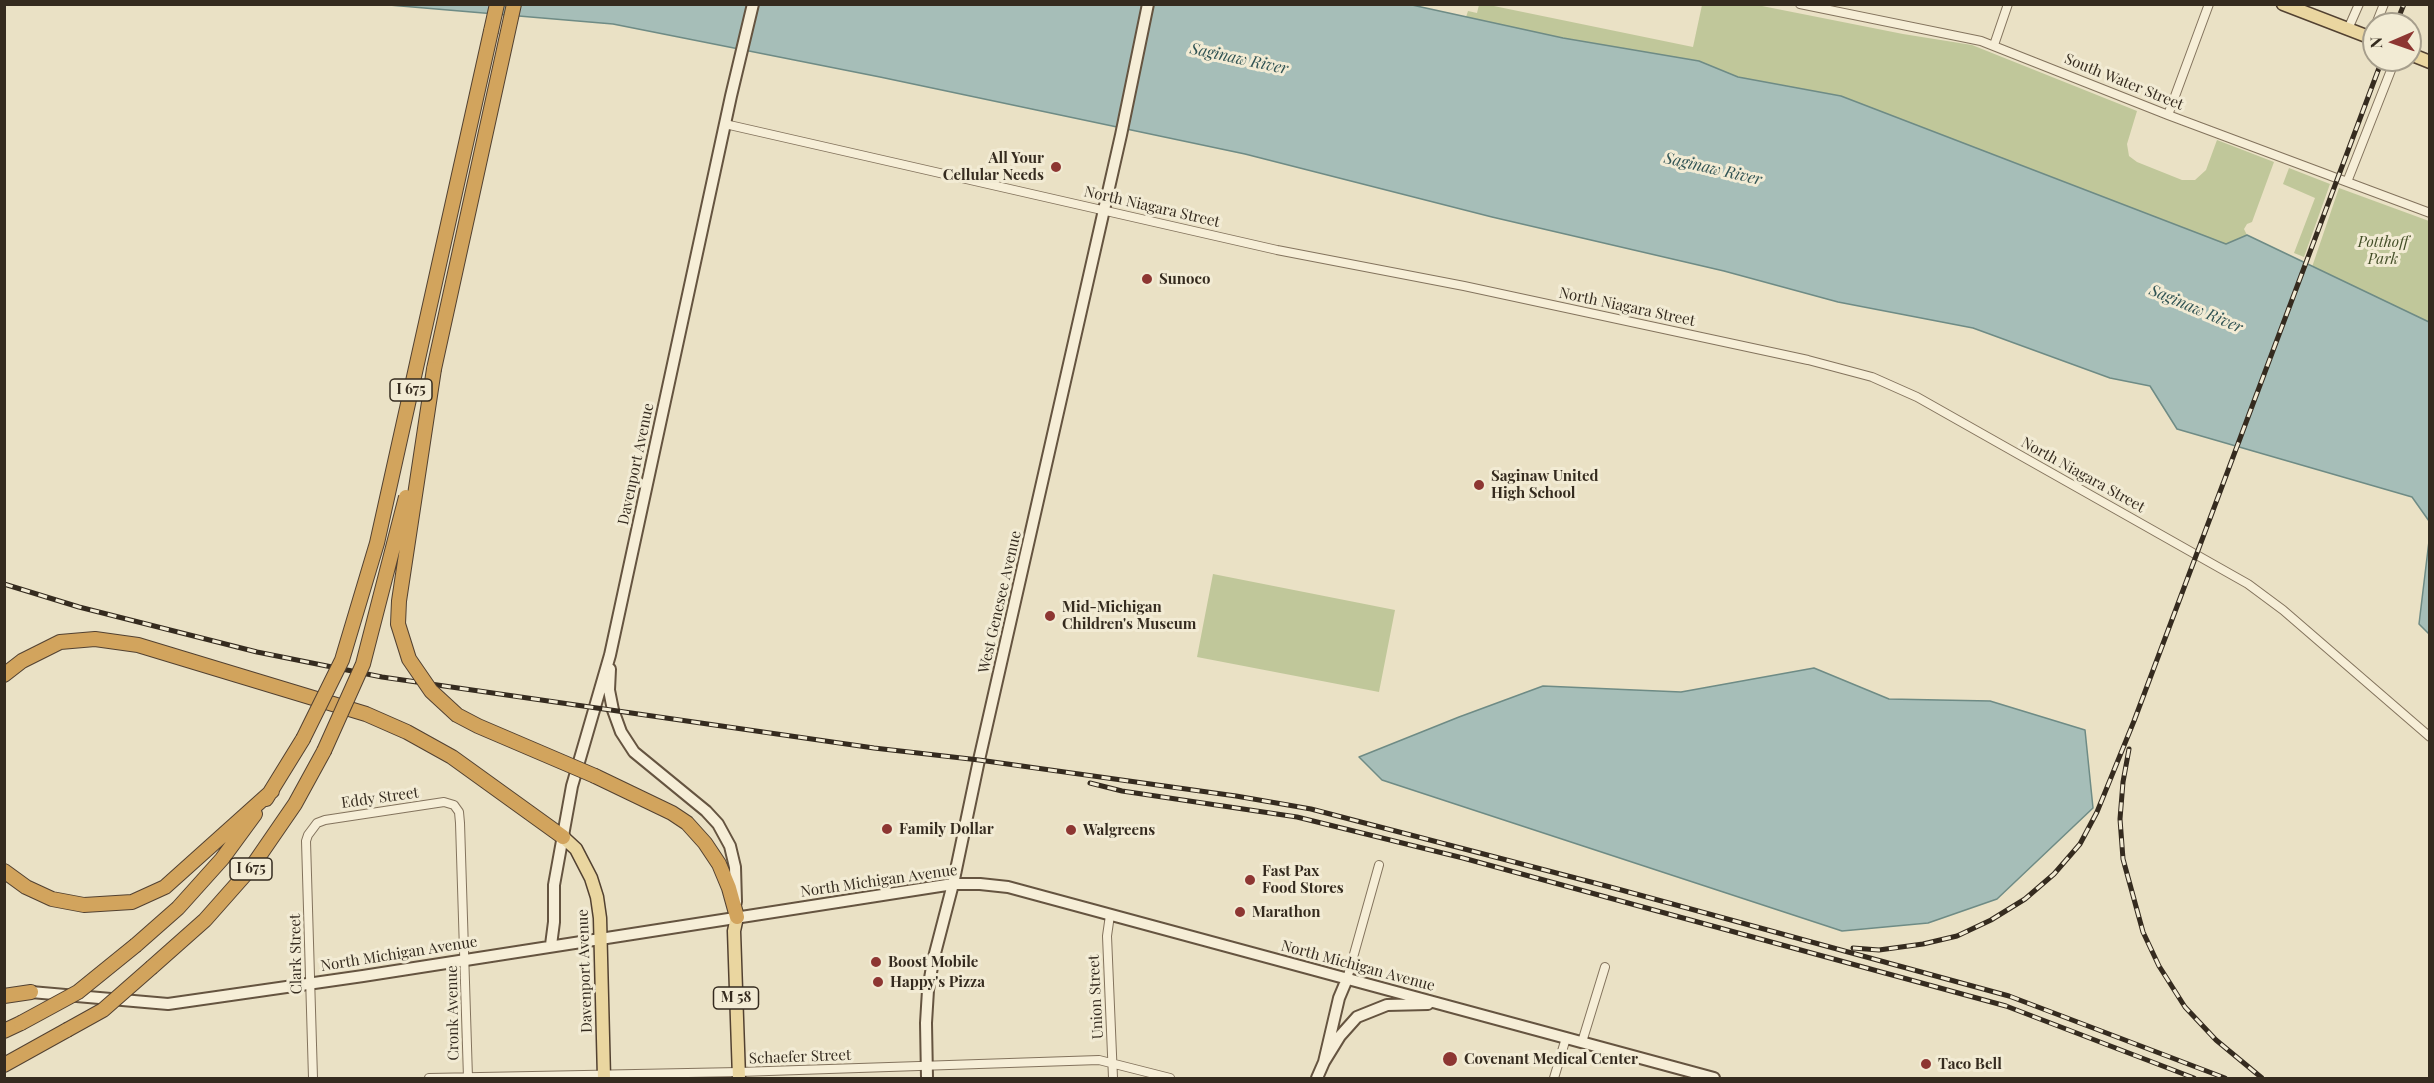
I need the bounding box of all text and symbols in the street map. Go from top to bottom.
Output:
north arrow [2362,12,2422,72]
text: N [2365,36,2386,49]
water label: Saginaw River [1188,39,1290,79]
street label: South Water Street [2062,50,2186,114]
water label: Saginaw River [1662,148,1764,190]
place label: All Your Cellular Needs [943,149,1044,184]
marker: All Your Cellular Needs [1049,160,1063,174]
street label: North Niagara Street [1082,183,1222,231]
park label: Potthoff Park [2358,233,2408,268]
place label: Sunoco [1159,270,1210,288]
marker: Sunoco [1140,272,1154,286]
water label: Saginaw River [2146,281,2246,337]
street label: North Niagara Street [1557,284,1697,330]
road number: I 675 [390,379,432,401]
street label: Davenport Avenue [614,401,658,527]
street label: North Niagara Street [2018,433,2148,517]
place label: Saginaw United High School [1491,467,1598,502]
marker: Saginaw United High School [1472,478,1486,492]
street label: West Genesee Avenue [975,529,1025,675]
place label: Mid-Michigan Children's Museum [1062,598,1196,633]
marker: Mid-Michigan Children's Museum [1043,609,1057,623]
street label: Eddy Street [340,784,420,812]
place label: Family Dollar [899,820,994,838]
place label: Walgreens [1083,821,1155,839]
marker: Family Dollar [880,822,894,836]
marker: Walgreens [1064,823,1078,837]
road number: I 675 [230,858,272,880]
street label: North Michigan Avenue [799,861,959,901]
place label: Fast Pax Food Stores [1262,862,1344,897]
marker: Fast Pax Food Stores [1243,873,1257,887]
place label: Marathon [1252,903,1320,921]
marker: Marathon [1233,905,1247,919]
street label: Davenport Avenue [574,909,596,1033]
street label: Clark Street [286,913,306,995]
street label: North Michigan Avenue [319,933,479,975]
street label: North Michigan Avenue [1279,937,1437,995]
place label: Boost Mobile [888,953,978,971]
street label: Union Street [1085,954,1107,1040]
marker: Boost Mobile [869,955,883,969]
street label: Cronk Avenue [443,965,463,1061]
place label: Happy's Pizza [890,973,985,991]
marker: Happy's Pizza [871,975,885,989]
road number: M 58 [714,987,758,1009]
street label: Schaefer Street [749,1046,851,1068]
marker: Covenant Medical Center [1441,1050,1459,1068]
place label: Covenant Medical Center [1464,1050,1638,1068]
place label: Taco Bell [1938,1055,2002,1073]
marker: Taco Bell [1919,1057,1933,1071]

